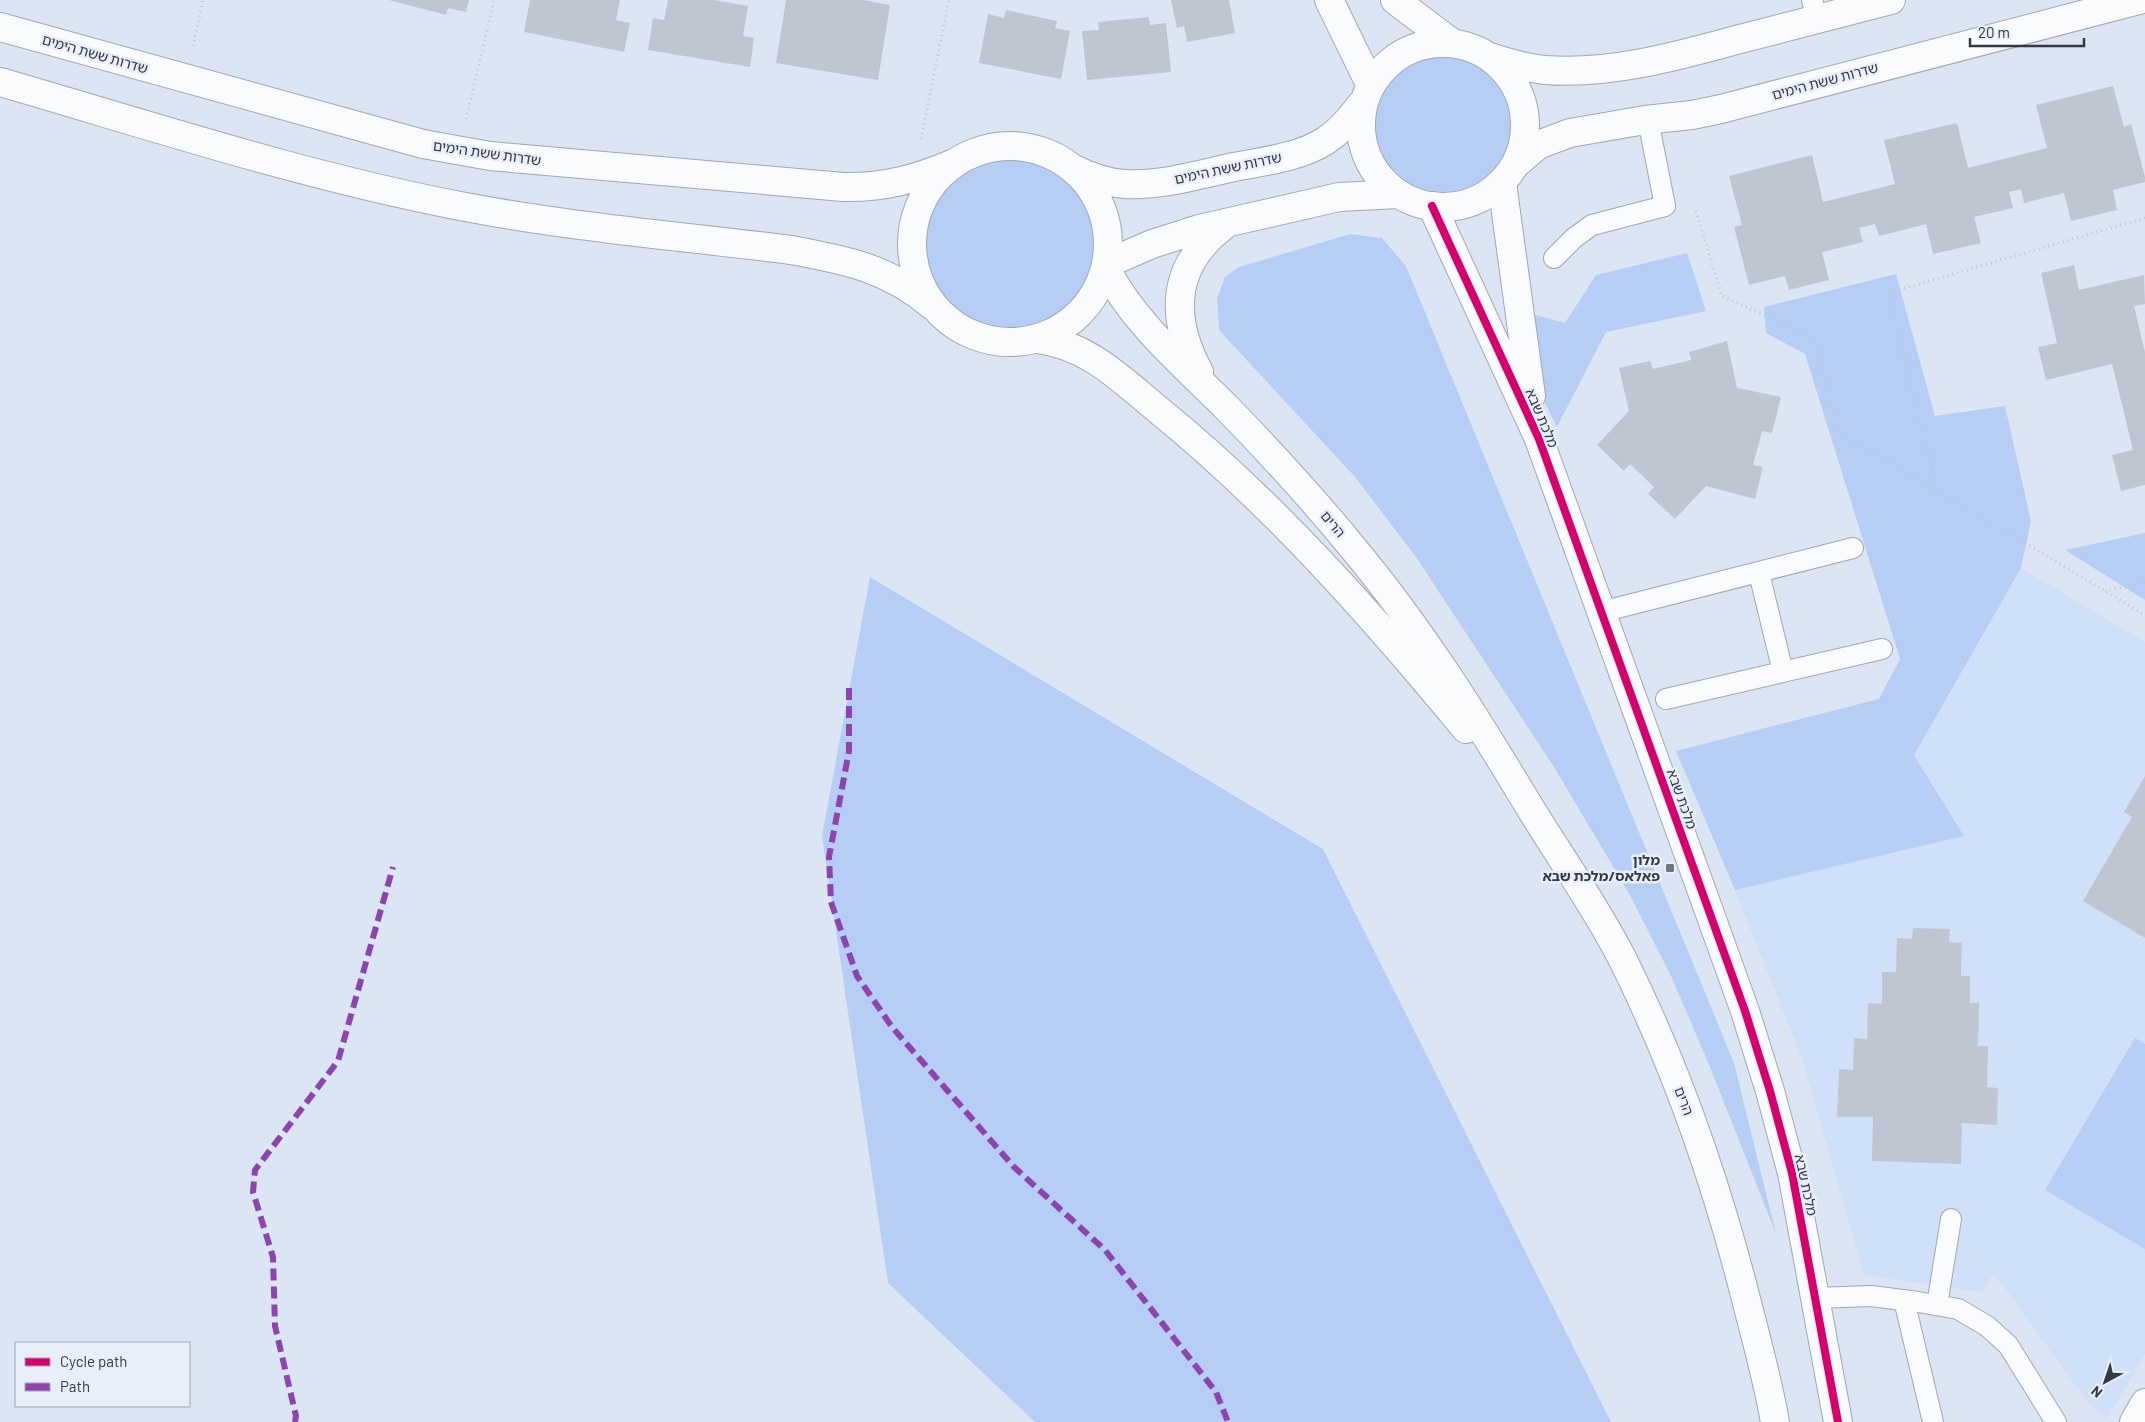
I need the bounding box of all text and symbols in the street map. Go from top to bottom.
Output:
scale bar [1970,15,2084,47]
text: 20 m [1978,23,2010,41]
street label: שדרות ששת הימים [40,30,150,77]
street label: שדרות ששת הימים [1770,58,1880,103]
street label: שדרות ששת הימים [432,136,542,169]
street label: שדרות ששת הימים [1173,148,1283,187]
street label: מלכת שבא [1522,386,1563,450]
street label: הרים [1317,507,1349,540]
street label: מלכת שבא [1664,767,1701,831]
place label: מלון פאלאס/מלכת שבא [1542,851,1660,884]
marker: מלון פאלאס/מלכת שבא [1664,862,1676,874]
street label: הרים [1671,1084,1698,1118]
street label: מלכת שבא [1792,1153,1821,1217]
legend [15,1342,190,1407]
text: Cycle path [60,1352,127,1370]
north arrow [2080,1357,2130,1407]
text: Path [60,1377,90,1395]
text: N [2087,1383,2105,1402]

